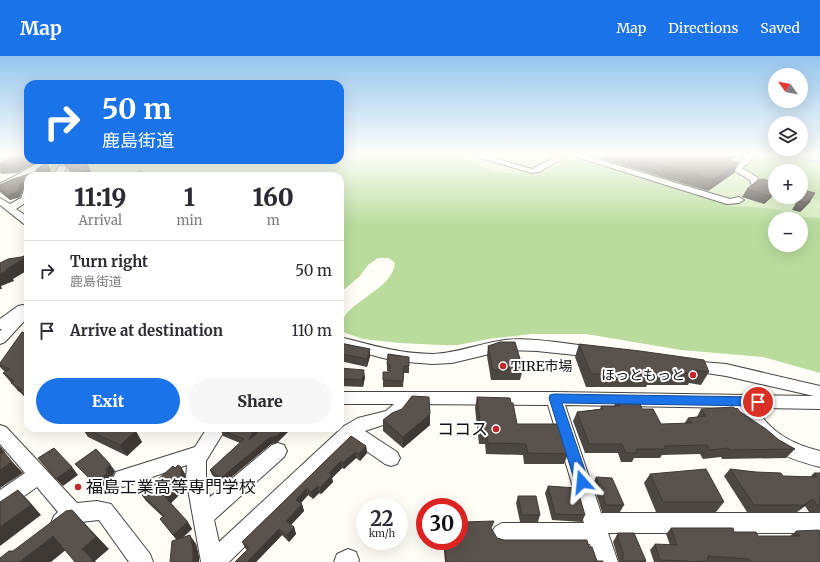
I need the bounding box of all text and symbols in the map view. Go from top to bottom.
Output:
text: Map [20,16,62,40]
text: Map [616,19,646,37]
text: Directions [668,19,738,37]
text: Saved [760,19,800,37]
north arrow [768,68,808,108]
map controls [768,68,808,252]
text: 50 m [102,91,171,127]
icon: right [36,96,88,148]
button: layers [768,116,808,156]
text: 鹿島街道 [102,129,174,152]
button: + [768,164,808,204]
text: 11:19 [74,182,126,213]
text: 1 [184,182,195,213]
text: 160 [253,182,294,213]
text: Arrival [79,212,122,229]
text: min [177,212,202,229]
text: m [267,212,280,229]
button: − [768,212,808,252]
text: Turn right [70,252,148,271]
icon: right [36,260,58,282]
text: 50 m [295,261,332,280]
text: 鹿島街道 [70,273,122,290]
icon: arrive [36,320,58,342]
text: Arrive at destination [70,321,223,340]
text: 110 m [291,321,332,340]
place label: TIRE市場 [511,357,573,375]
marker: TIRE市場 [498,361,508,371]
place label: ほっともっと [601,366,685,384]
marker: ほっともっと [688,370,698,380]
button: Exit [36,378,180,424]
button: Share [188,378,332,424]
pin [741,385,775,419]
icon: arrive [747,391,769,413]
place label: ココス [437,418,488,440]
marker: ココス [491,424,501,434]
position arrow [561,461,603,503]
place label: 福島工業高等専門学校 [86,476,256,498]
marker: 福島工業高等専門学校 [73,482,83,492]
speed limit sign: 30 [416,498,468,550]
text: 22 [370,506,394,531]
text: km/h [369,527,395,540]

